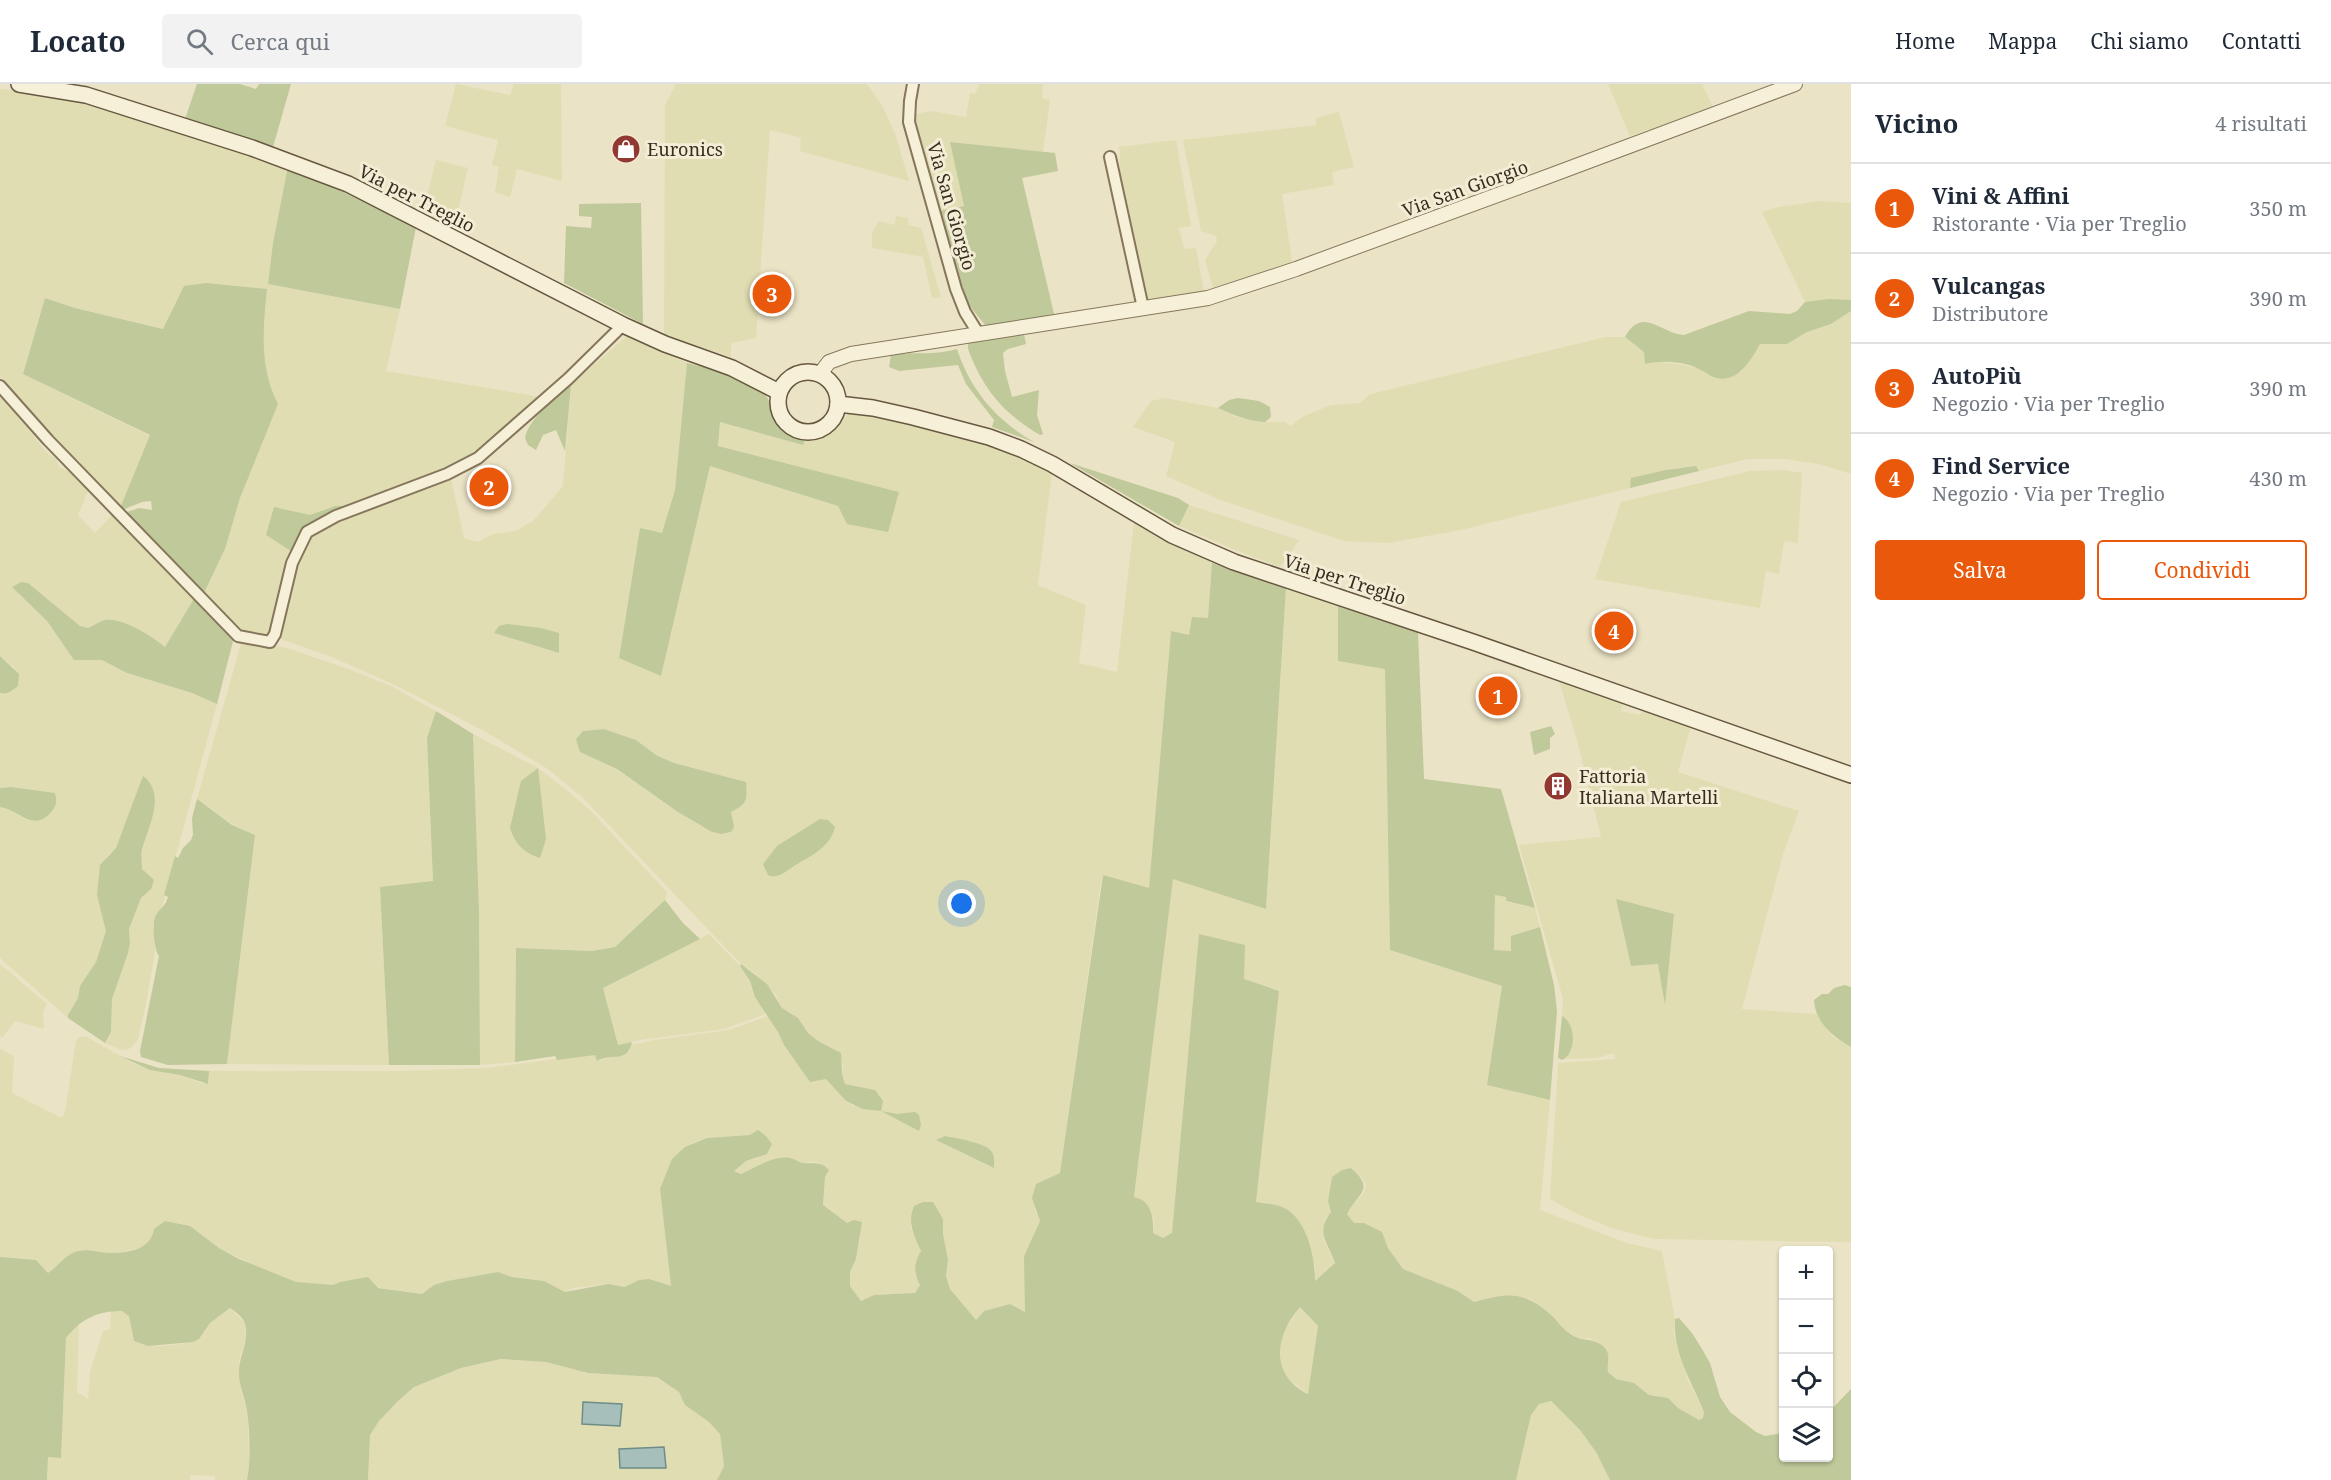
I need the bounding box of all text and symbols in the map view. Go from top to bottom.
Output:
search box [162,14,582,68]
text: Locato [30,22,126,60]
icon: search [183,25,216,58]
text: Cerca qui [231,26,330,56]
text: Home [1895,27,1955,55]
text: Mappa [1988,27,2057,55]
text: Chi siamo [2090,27,2189,55]
text: Contatti [2222,27,2301,55]
text: Vicino [1875,105,1958,141]
text: 4 risultati [2215,110,2307,137]
shop icon: Euronics [610,133,642,165]
place label: Euronics [647,137,723,161]
street label: Via San Giorgio [922,139,982,273]
street label: Via San Giorgio [1399,154,1531,222]
street label: Via per Treglio [355,158,479,238]
text: Vini & Affini [1932,180,2069,210]
text: 1 [1889,195,1900,222]
text: 350 m [2249,195,2307,222]
text: Ristorante · Via per Treglio [1932,210,2187,237]
text: Vulcangas [1932,270,2045,300]
pin: 3 [752,272,792,316]
text: 2 [1889,285,1900,312]
text: 390 m [2249,285,2307,312]
text: Distributore [1932,300,2049,327]
text: AutoPiù [1932,360,2022,390]
text: 3 [1889,375,1900,402]
text: 390 m [2249,375,2307,402]
text: Negozio · Via per Treglio [1932,390,2165,417]
text: Find Service [1932,450,2070,480]
pin: 2 [470,464,508,510]
text: 4 [1889,465,1900,492]
text: 430 m [2249,465,2307,492]
text: Negozio · Via per Treglio [1932,480,2165,507]
button: Salva [1875,540,2085,600]
button: Condividi [2097,540,2307,600]
street label: Via per Treglio [1281,548,1409,610]
pin: 4 [1594,608,1634,654]
pin: 1 [1478,674,1518,718]
place label: Fattoria Italiana Martelli [1579,764,1719,809]
building icon: Fattoria Italiana Martelli [1542,770,1574,802]
your location [947,889,976,918]
map controls [1779,1246,1833,1462]
button: + [1779,1246,1833,1300]
button: − [1779,1300,1833,1354]
button: locate [1779,1354,1833,1408]
button: layers [1779,1408,1833,1462]

